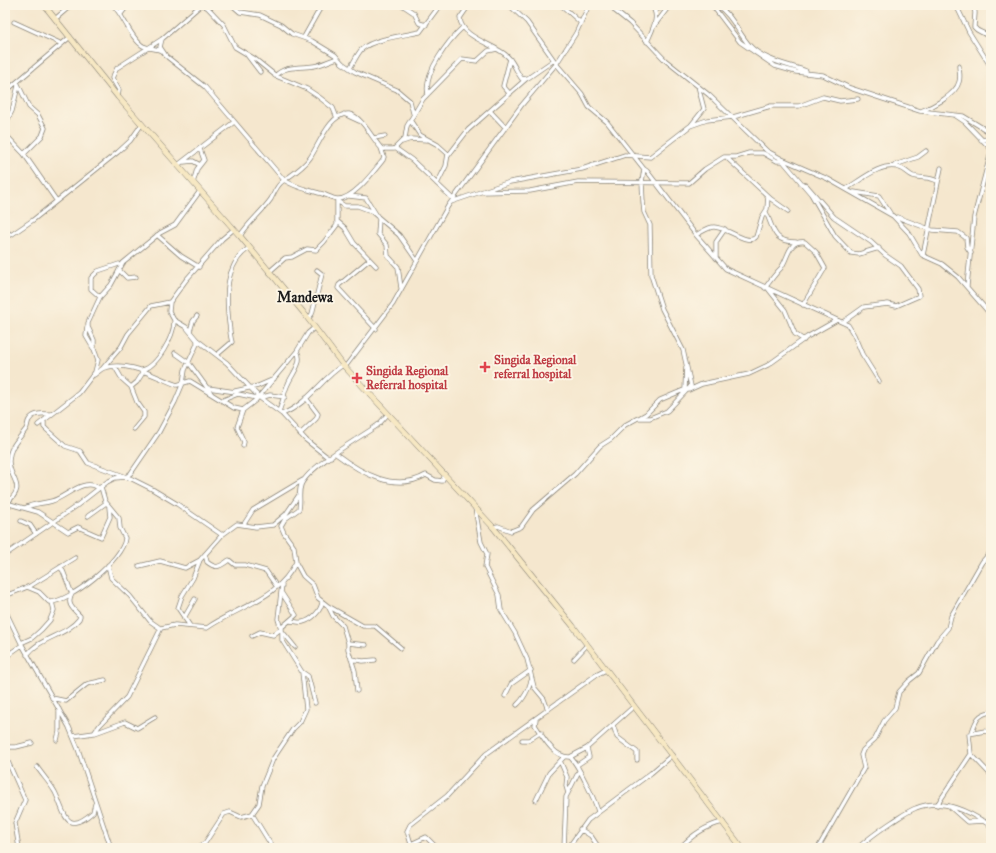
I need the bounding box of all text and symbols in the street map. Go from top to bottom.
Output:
district label: Mandewa [277,289,334,306]
place label: Singida Regional referral hospital [493,353,577,382]
marker: Singida Regional referral hospital [479,361,491,373]
place label: Singida Regional Referral hospital [366,364,449,393]
marker: Singida Regional Referral hospital [351,372,363,384]

